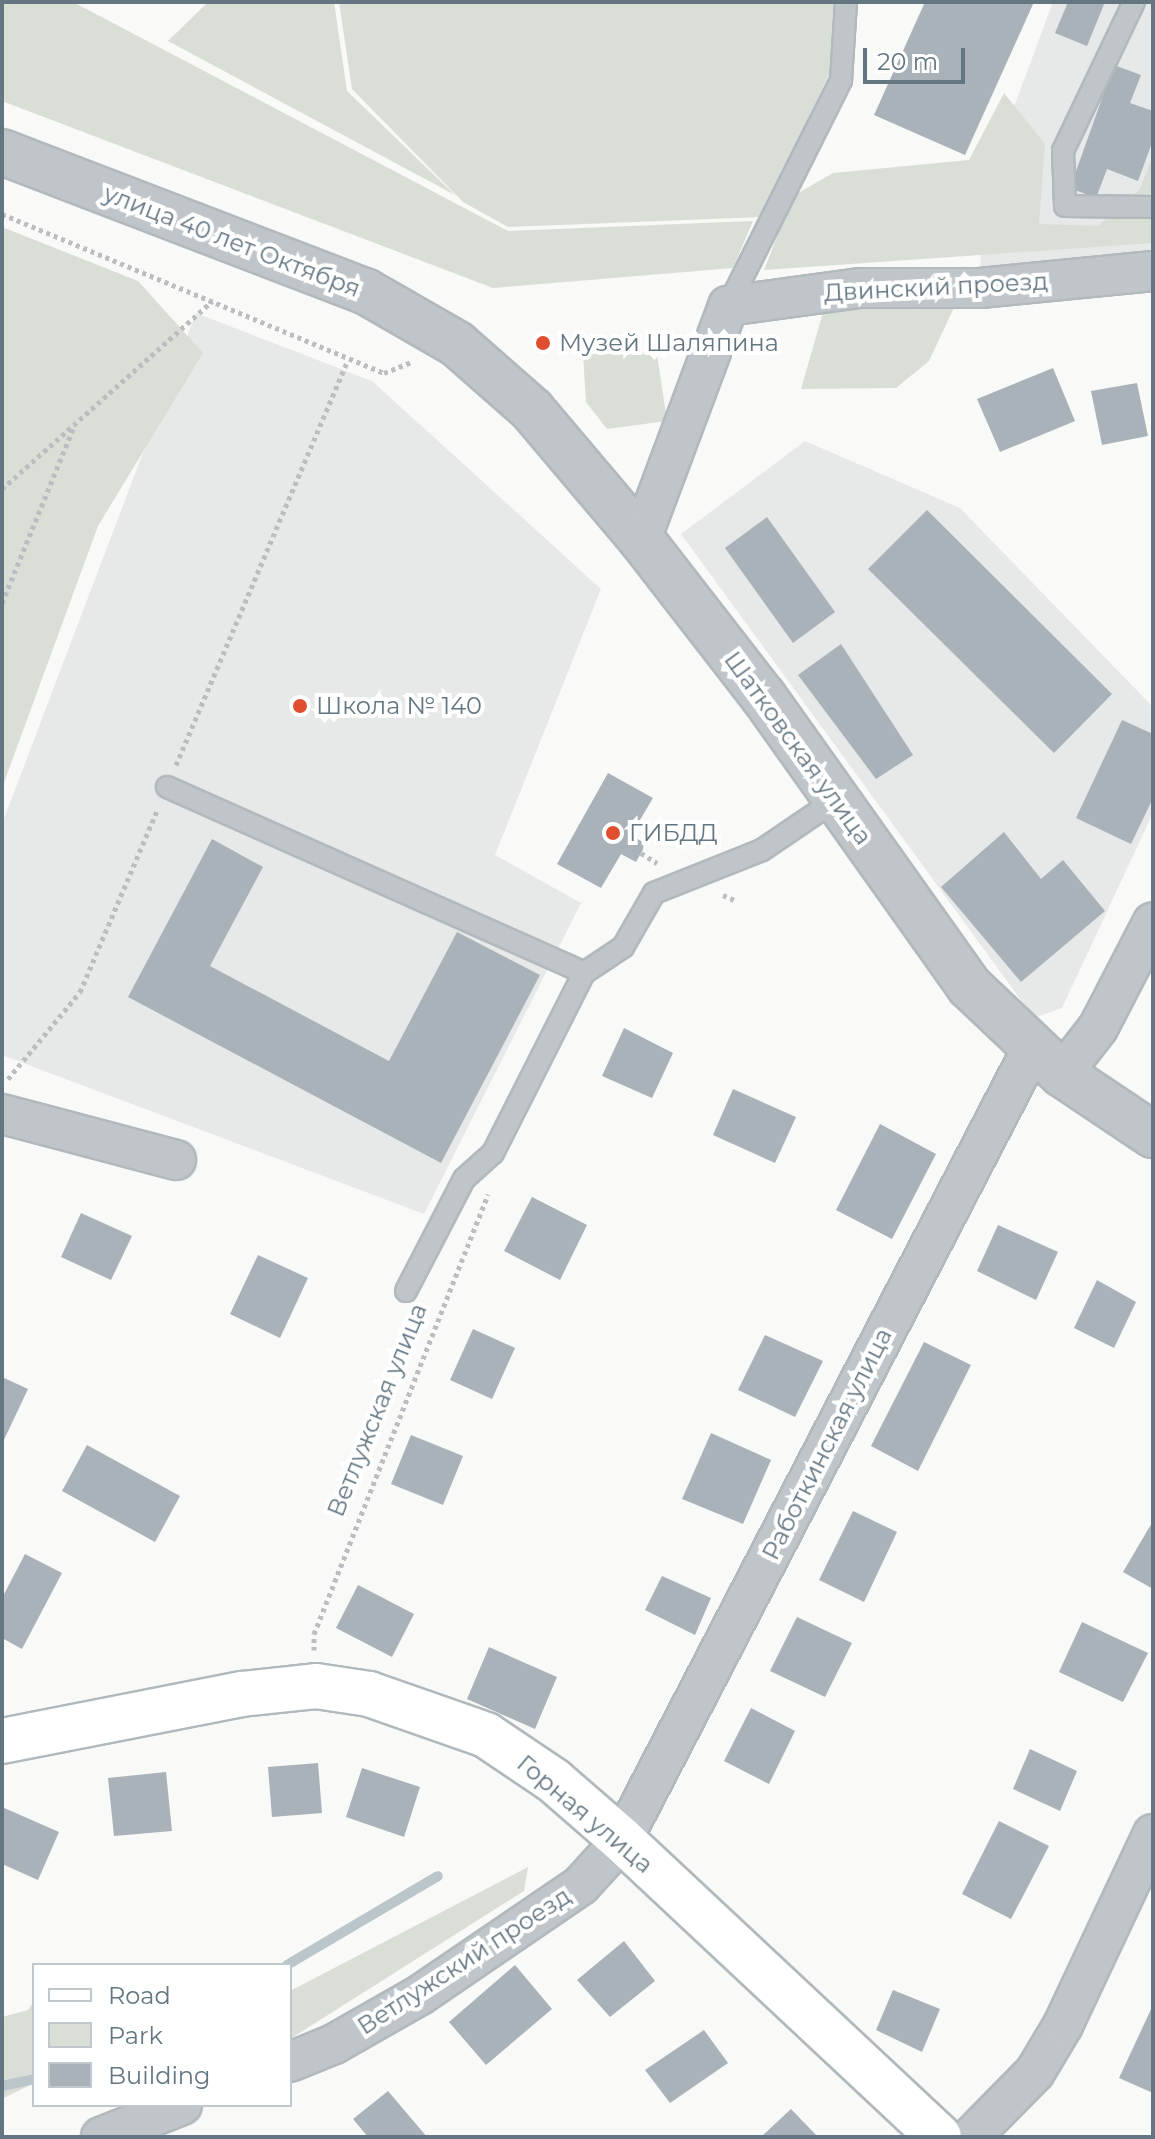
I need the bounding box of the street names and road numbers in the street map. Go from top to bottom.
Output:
street label: улица 40 лет Октября [100,179,364,303]
street label: Двинский проезд [823,267,1049,307]
street label: Шатковская улица [718,646,878,850]
street label: Ветлужская улица [321,1299,433,1521]
street label: Работкинская улица [756,1323,898,1565]
street label: Горная улица [511,1749,659,1879]
street label: Ветлужский проезд [352,1881,576,2041]

